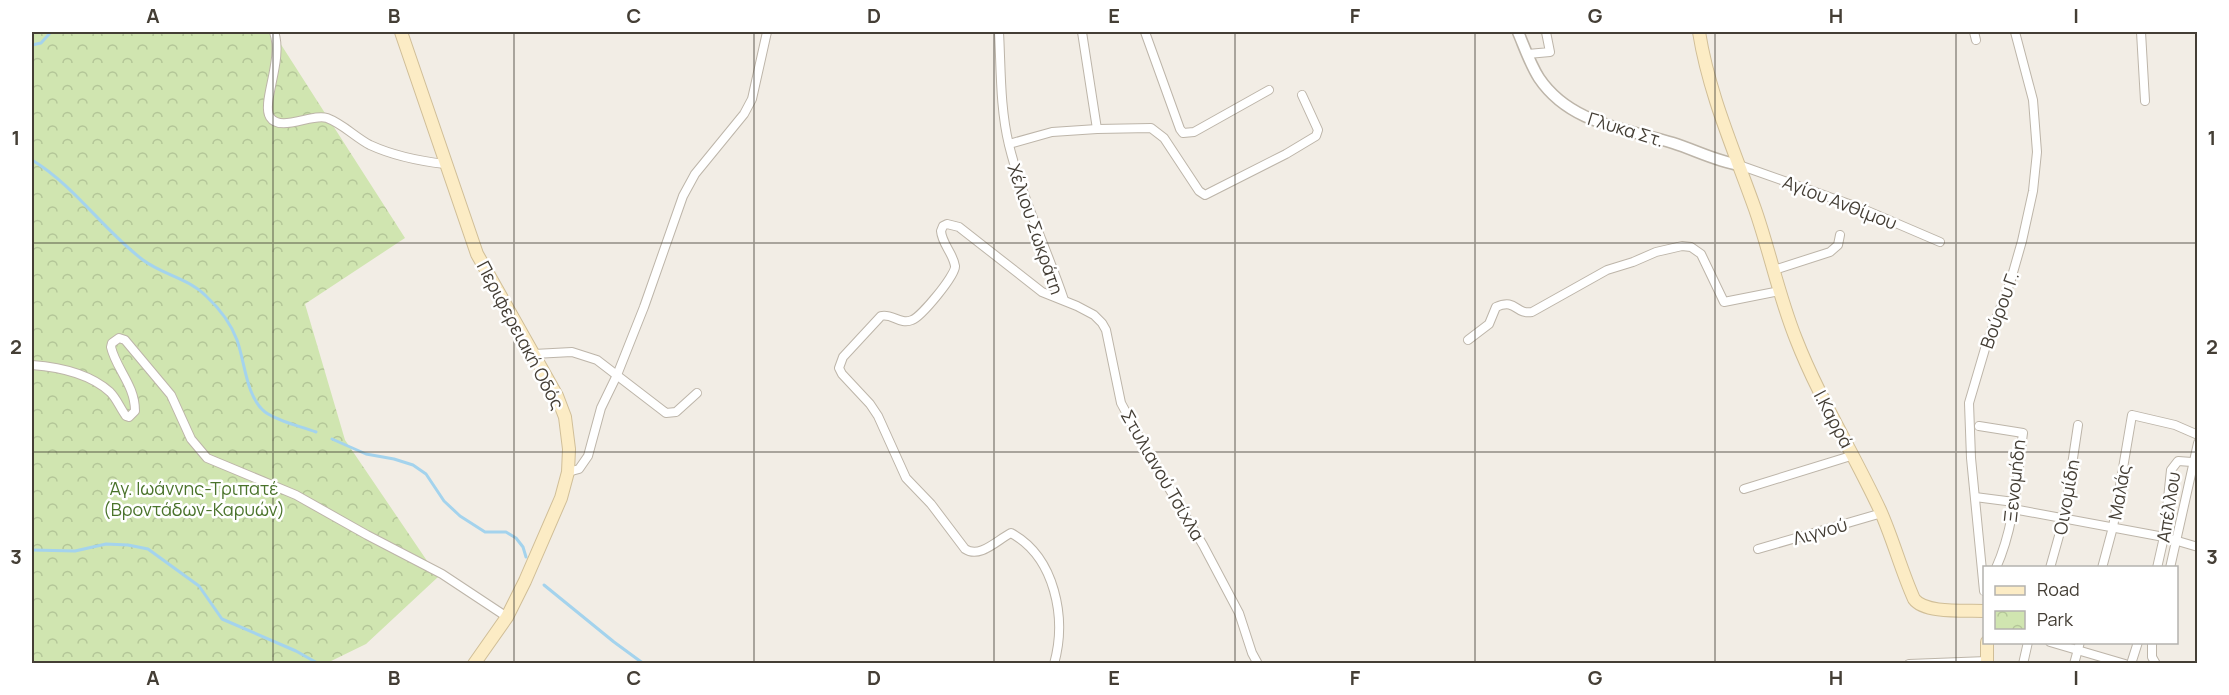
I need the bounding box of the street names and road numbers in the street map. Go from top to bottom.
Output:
street label: Γλυκα Στ. [1585,106,1667,152]
street label: Χέλιου Σωκράτη [1002,161,1070,297]
street label: Αγίου Ανθίμου [1779,169,1901,235]
street label: Περιφερειακή Οδός [472,257,570,413]
street label: Βούρου Γ. [1974,268,2024,352]
street label: Ι.Καρρά [1809,386,1859,452]
street label: Στυλιανού Τσίχλα [1116,405,1210,545]
street label: Ξενομήδη [1998,438,2030,524]
street label: Οινομίδη [2048,457,2084,537]
street label: Μαλάς [2102,462,2136,522]
street label: Απέλλου [2151,470,2185,544]
street label: Λιγνού [1790,512,1850,550]

